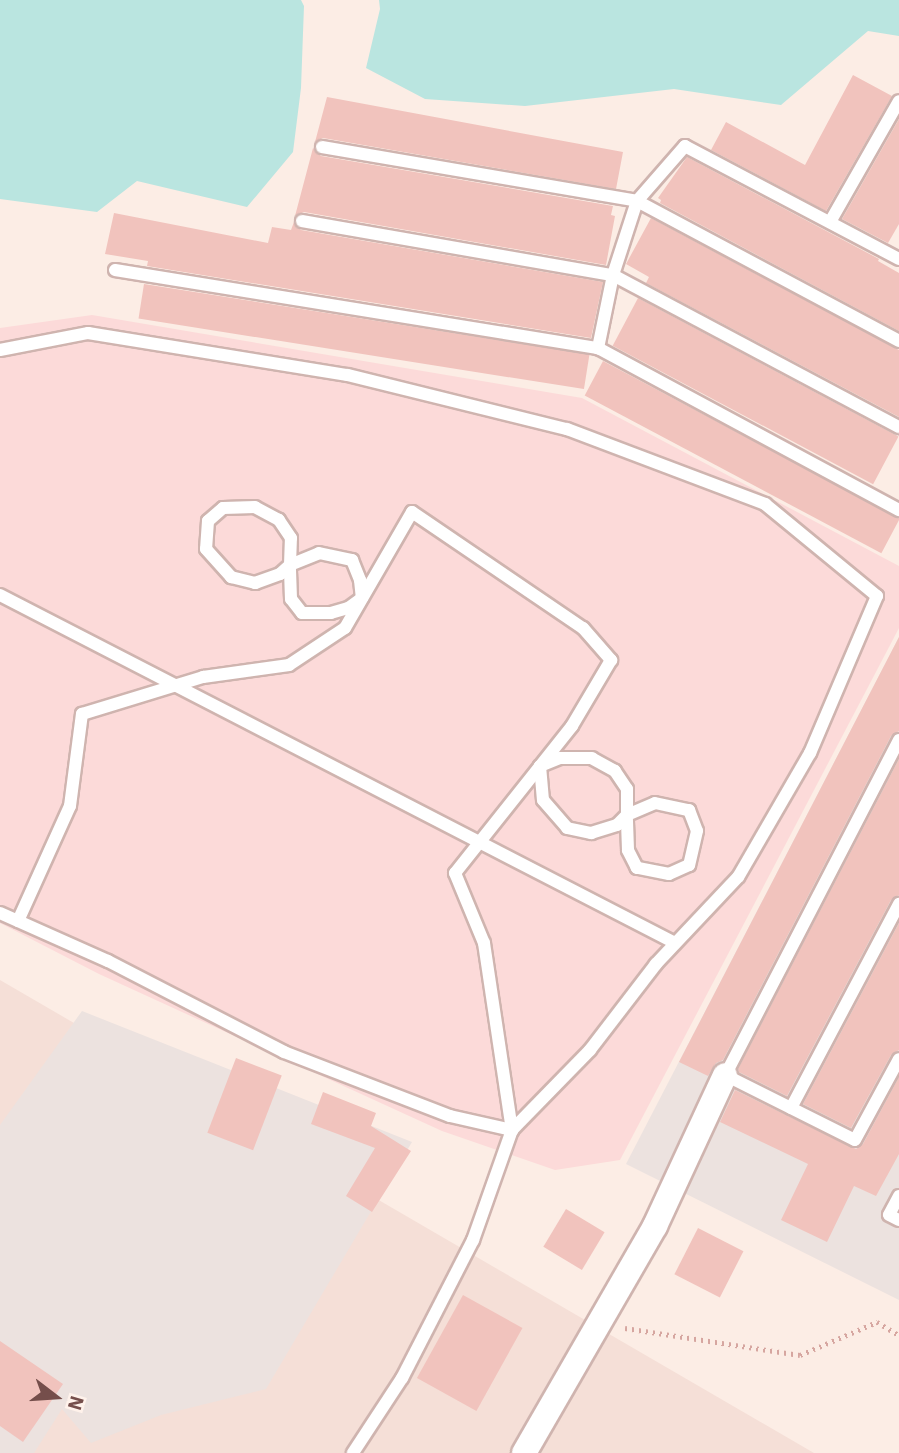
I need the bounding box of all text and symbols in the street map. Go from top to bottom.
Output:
north arrow [21,1362,91,1432]
text: N [63,1393,90,1413]

